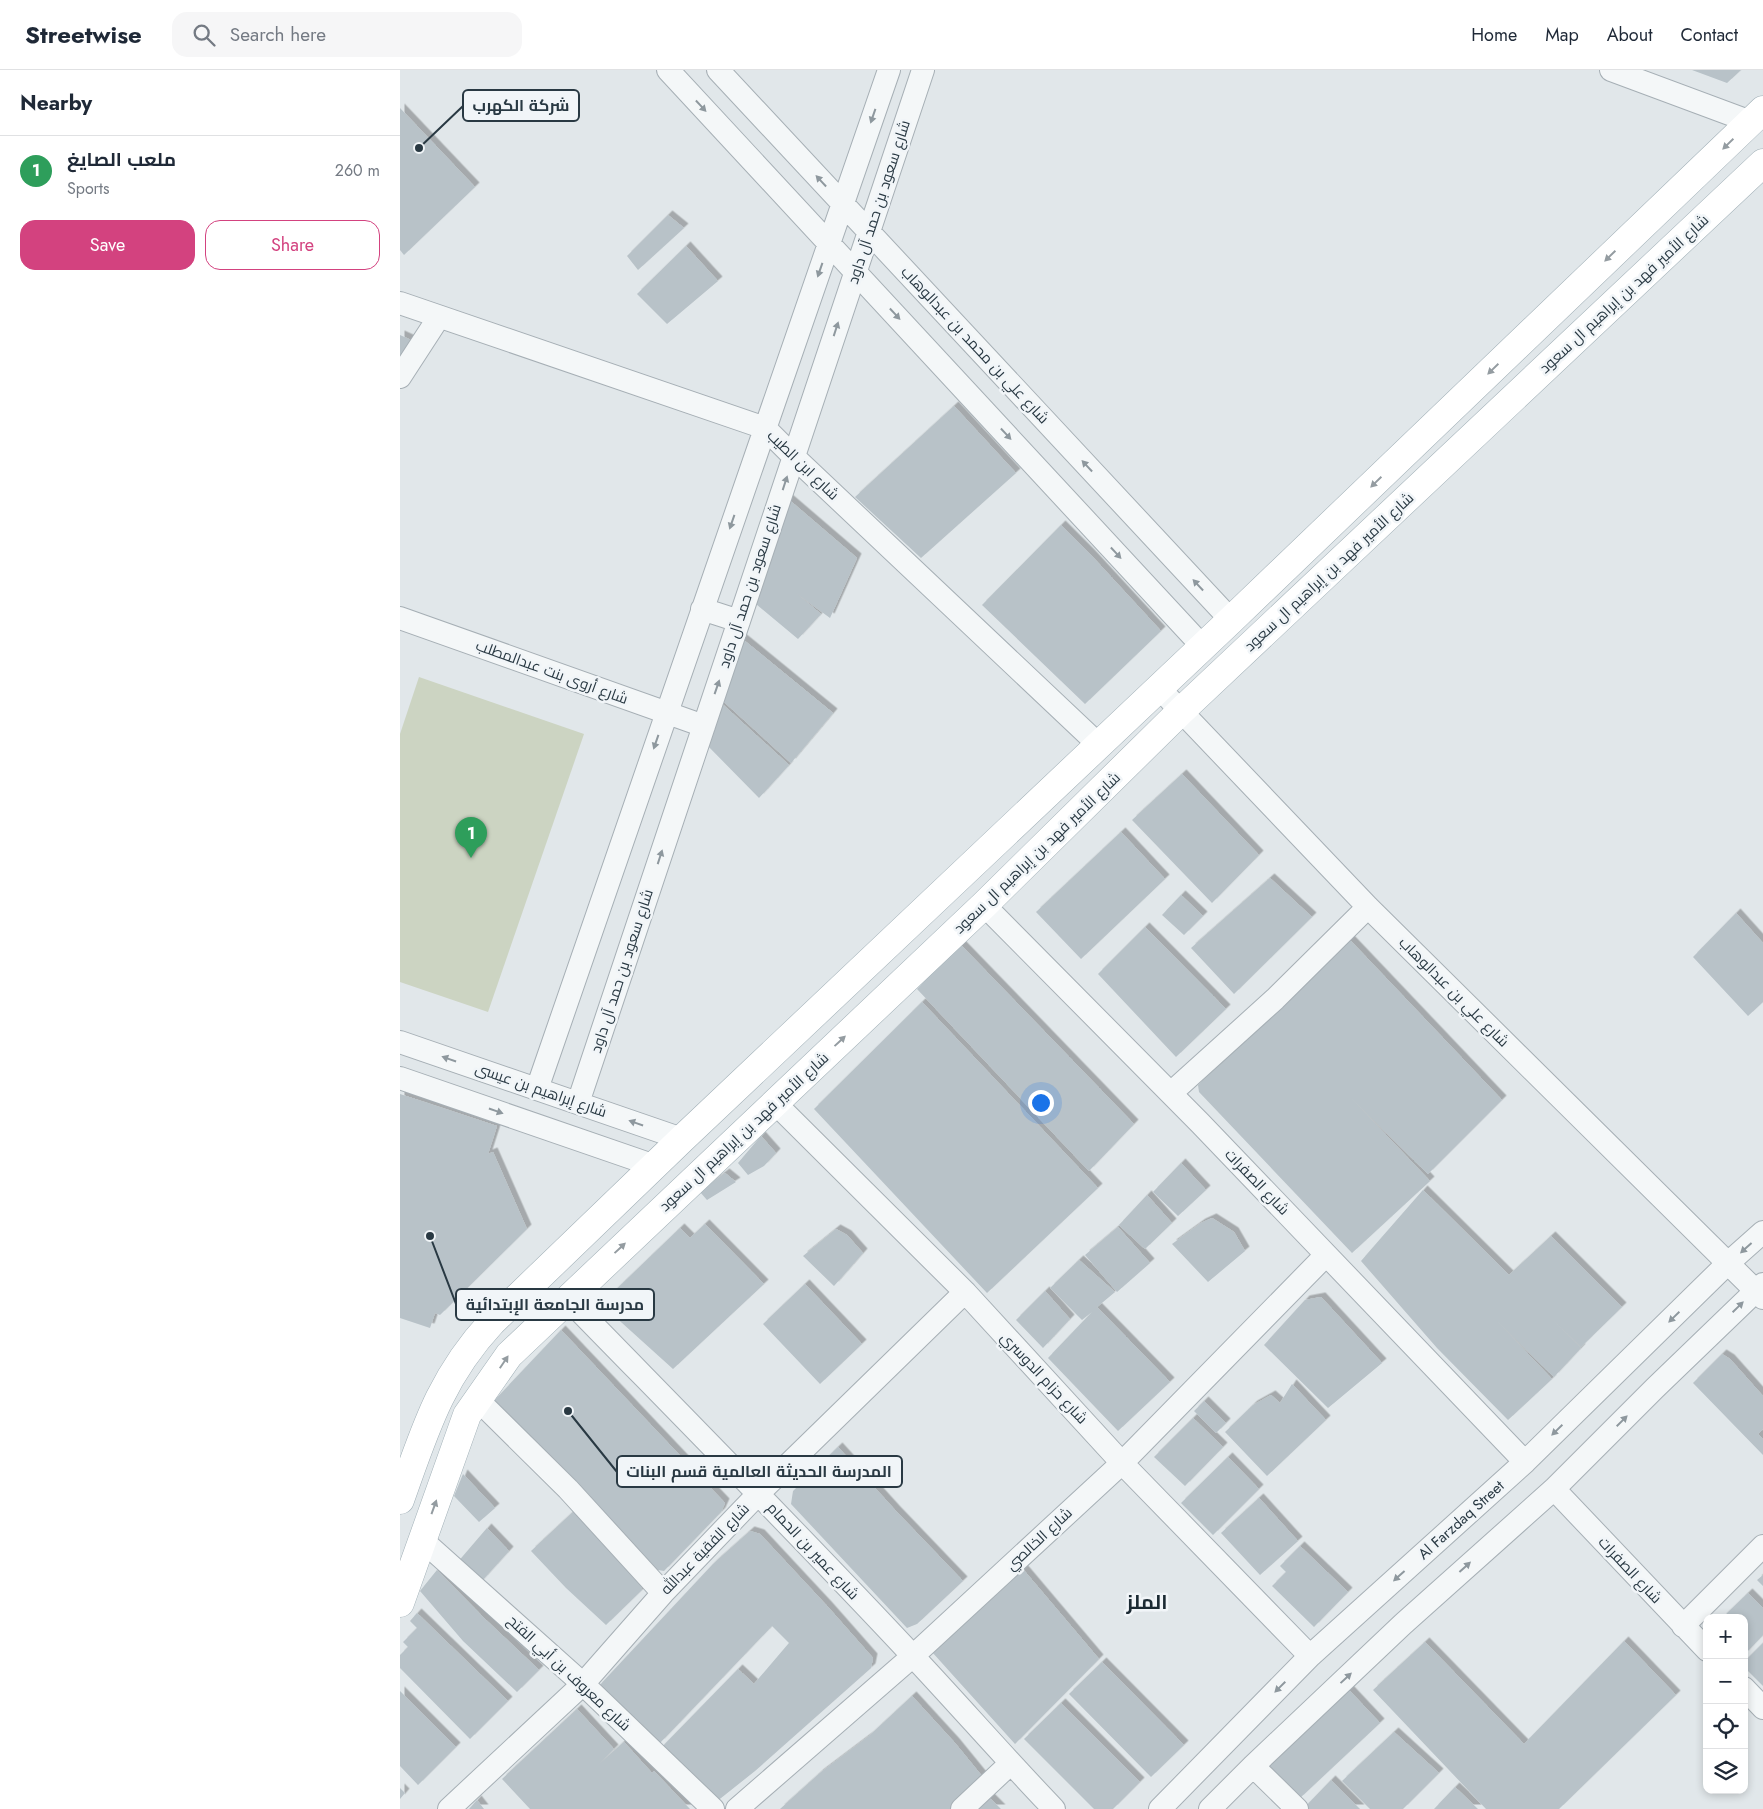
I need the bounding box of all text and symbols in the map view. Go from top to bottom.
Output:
search box [172,12,522,57]
text: Streetwise [25,17,142,52]
icon: search [190,21,218,49]
text: Search here [230,21,326,48]
text: Home [1471,22,1517,48]
text: Map [1545,22,1579,48]
text: About [1607,22,1652,48]
text: Contact [1680,22,1738,48]
text: Nearby [20,88,92,118]
callout: شركة الكهرب [463,90,579,121]
text: شركة الكهرب [473,94,569,117]
one-way arrow [695,99,707,111]
one-way arrow [869,109,877,124]
street label: شارع سعود بن حمد آل داود [842,117,916,287]
one-way arrow [1722,138,1734,150]
text: ملعب الصايغ [67,146,176,173]
text: 1 [32,159,40,182]
text: 260 m [335,159,380,182]
one-way arrow [815,175,827,187]
text: Sports [67,177,109,200]
street label: شارع الأمير فهد بن إبراهيم ال سعود [1534,209,1714,379]
button: Save [20,220,195,270]
button: Share [205,220,380,270]
one-way arrow [1605,250,1617,262]
street label: شارع علي بن محمد بن عبدالوهاب [895,261,1054,429]
one-way arrow [816,262,823,277]
one-way arrow [889,308,901,320]
one-way arrow [833,321,841,336]
one-way arrow [1487,363,1499,375]
street label: شارع ابن الطيب [762,425,844,505]
one-way arrow [1000,427,1012,439]
one-way arrow [1081,460,1093,472]
one-way arrow [781,475,789,490]
one-way arrow [1370,475,1382,487]
street label: شارع الأمير فهد بن إبراهيم ال سعود [1239,487,1419,657]
street label: شارع سعود بن حمد آل داود [713,501,787,671]
one-way arrow [728,515,736,530]
one-way arrow [1110,546,1122,558]
one-way arrow [1192,579,1204,591]
street label: شارع أروى بنت عبدالمطلب [473,634,631,710]
one-way arrow [714,679,721,694]
one-way arrow [652,735,660,750]
street label: شارع الأمير فهد بن إبراهيم ال سعود [949,767,1125,939]
pin: 1 [455,817,487,858]
one-way arrow [657,850,664,865]
street label: شارع سعود بن حمد آل داود [585,886,659,1056]
street label: شارع علي بن عبدالوهاب [1393,932,1514,1053]
one-way arrow [834,1035,846,1047]
street label: شارع الأمير فهد بن إبراهيم ال سعود [654,1047,834,1217]
one-way arrow [441,1055,456,1063]
street label: شارع إبراهيم بن عيسى [472,1057,610,1123]
your location [1028,1090,1054,1116]
one-way arrow [488,1108,503,1115]
one-way arrow [628,1119,643,1127]
street label: شارع الصفرات [1220,1144,1294,1220]
one-way arrow [613,1242,625,1254]
one-way arrow [1740,1242,1752,1254]
callout: مدرسة الجامعة الإبتدائية [456,1289,654,1320]
text: مدرسة الجامعة الإبتدائية [466,1293,644,1316]
one-way arrow [1732,1301,1744,1313]
one-way arrow [1668,1311,1680,1323]
street label: شارع حزام الدوسري [995,1327,1093,1430]
one-way arrow [499,1355,509,1369]
one-way arrow [1616,1415,1628,1427]
one-way arrow [1552,1424,1564,1436]
callout: المدرسة الحديثة العالمية قسم البنات [617,1456,902,1487]
text: المدرسة الحديثة العالمية قسم البنات [626,1460,892,1483]
street label: Al Farzdaq Street [1413,1475,1509,1565]
street label: شارع عمير بن الحمام [762,1497,864,1605]
street label: شارع الفقية عبدالله [656,1498,754,1600]
one-way arrow [430,1499,438,1514]
street label: شارع الخالصي [1001,1502,1078,1576]
street label: شارع الصفرات [1593,1532,1667,1608]
one-way arrow [1458,1562,1471,1573]
one-way arrow [1394,1570,1406,1582]
district label: الملز [1126,1588,1167,1617]
street label: شارع معروف بن أبي الفتح [502,1610,636,1737]
map controls [1703,1614,1748,1794]
button: + [1703,1614,1748,1659]
button: − [1703,1659,1748,1704]
one-way arrow [1339,1672,1351,1684]
one-way arrow [1274,1680,1286,1692]
button: locate [1703,1704,1748,1749]
button: layers [1703,1749,1748,1794]

